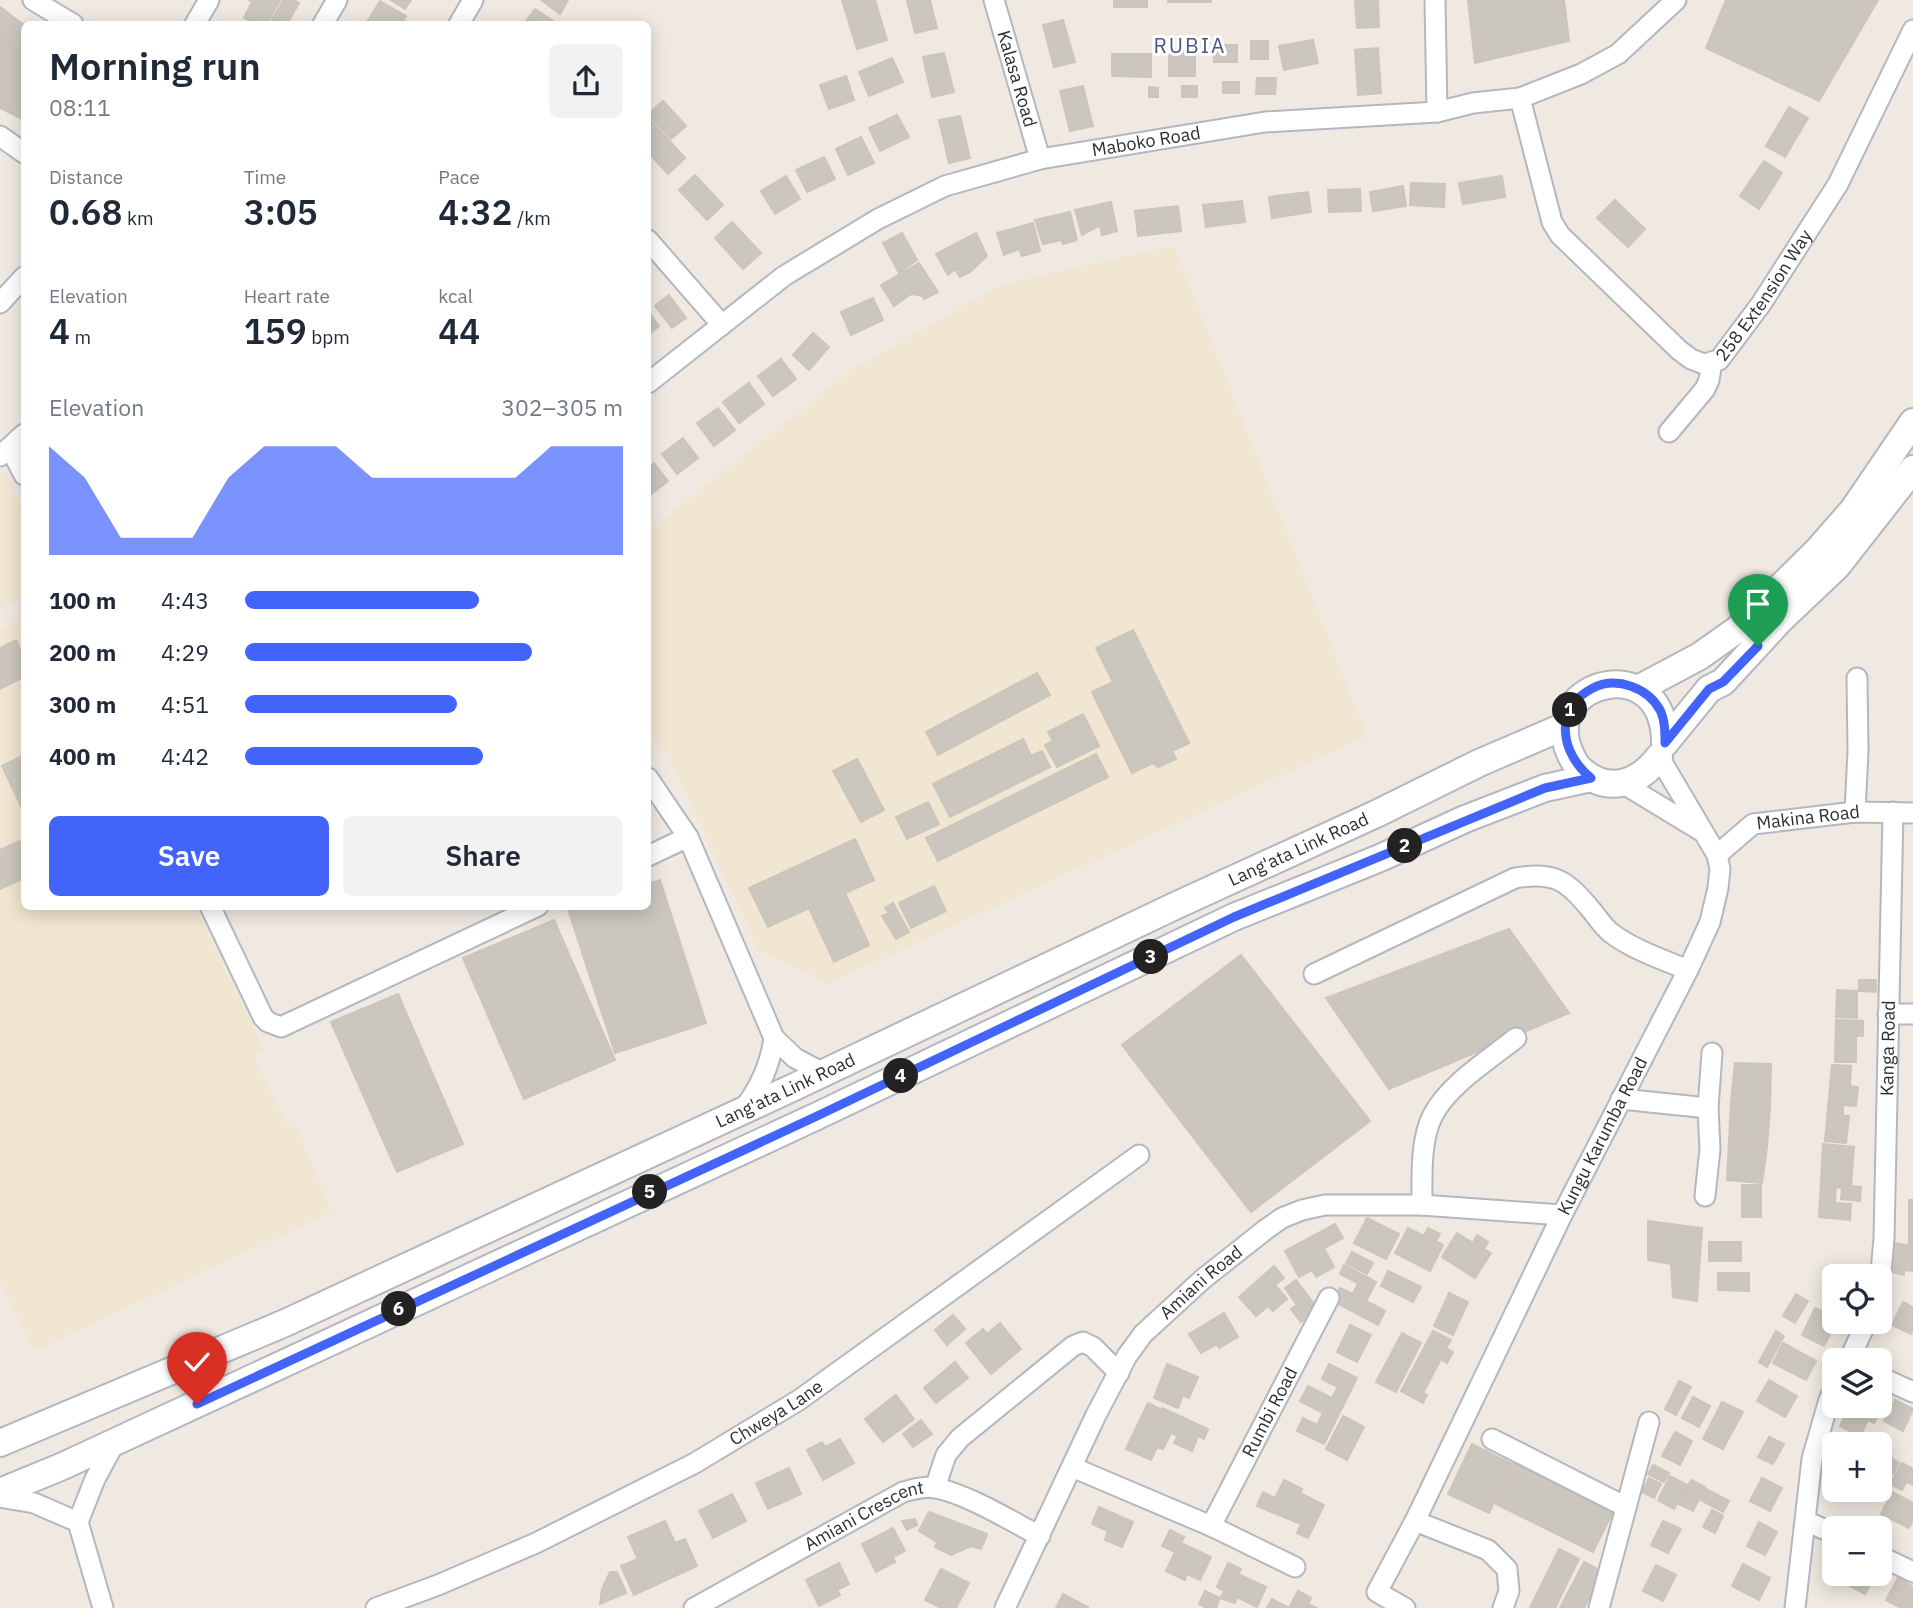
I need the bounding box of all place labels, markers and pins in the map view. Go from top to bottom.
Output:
pin [1728,574,1788,646]
pin: 1 [1552,692,1588,728]
pin: 2 [1388,828,1422,864]
pin: 3 [1134,940,1168,974]
pin: 4 [884,1058,918,1094]
pin: 5 [632,1174,668,1210]
pin: 6 [382,1292,416,1326]
pin [167,1332,227,1404]

